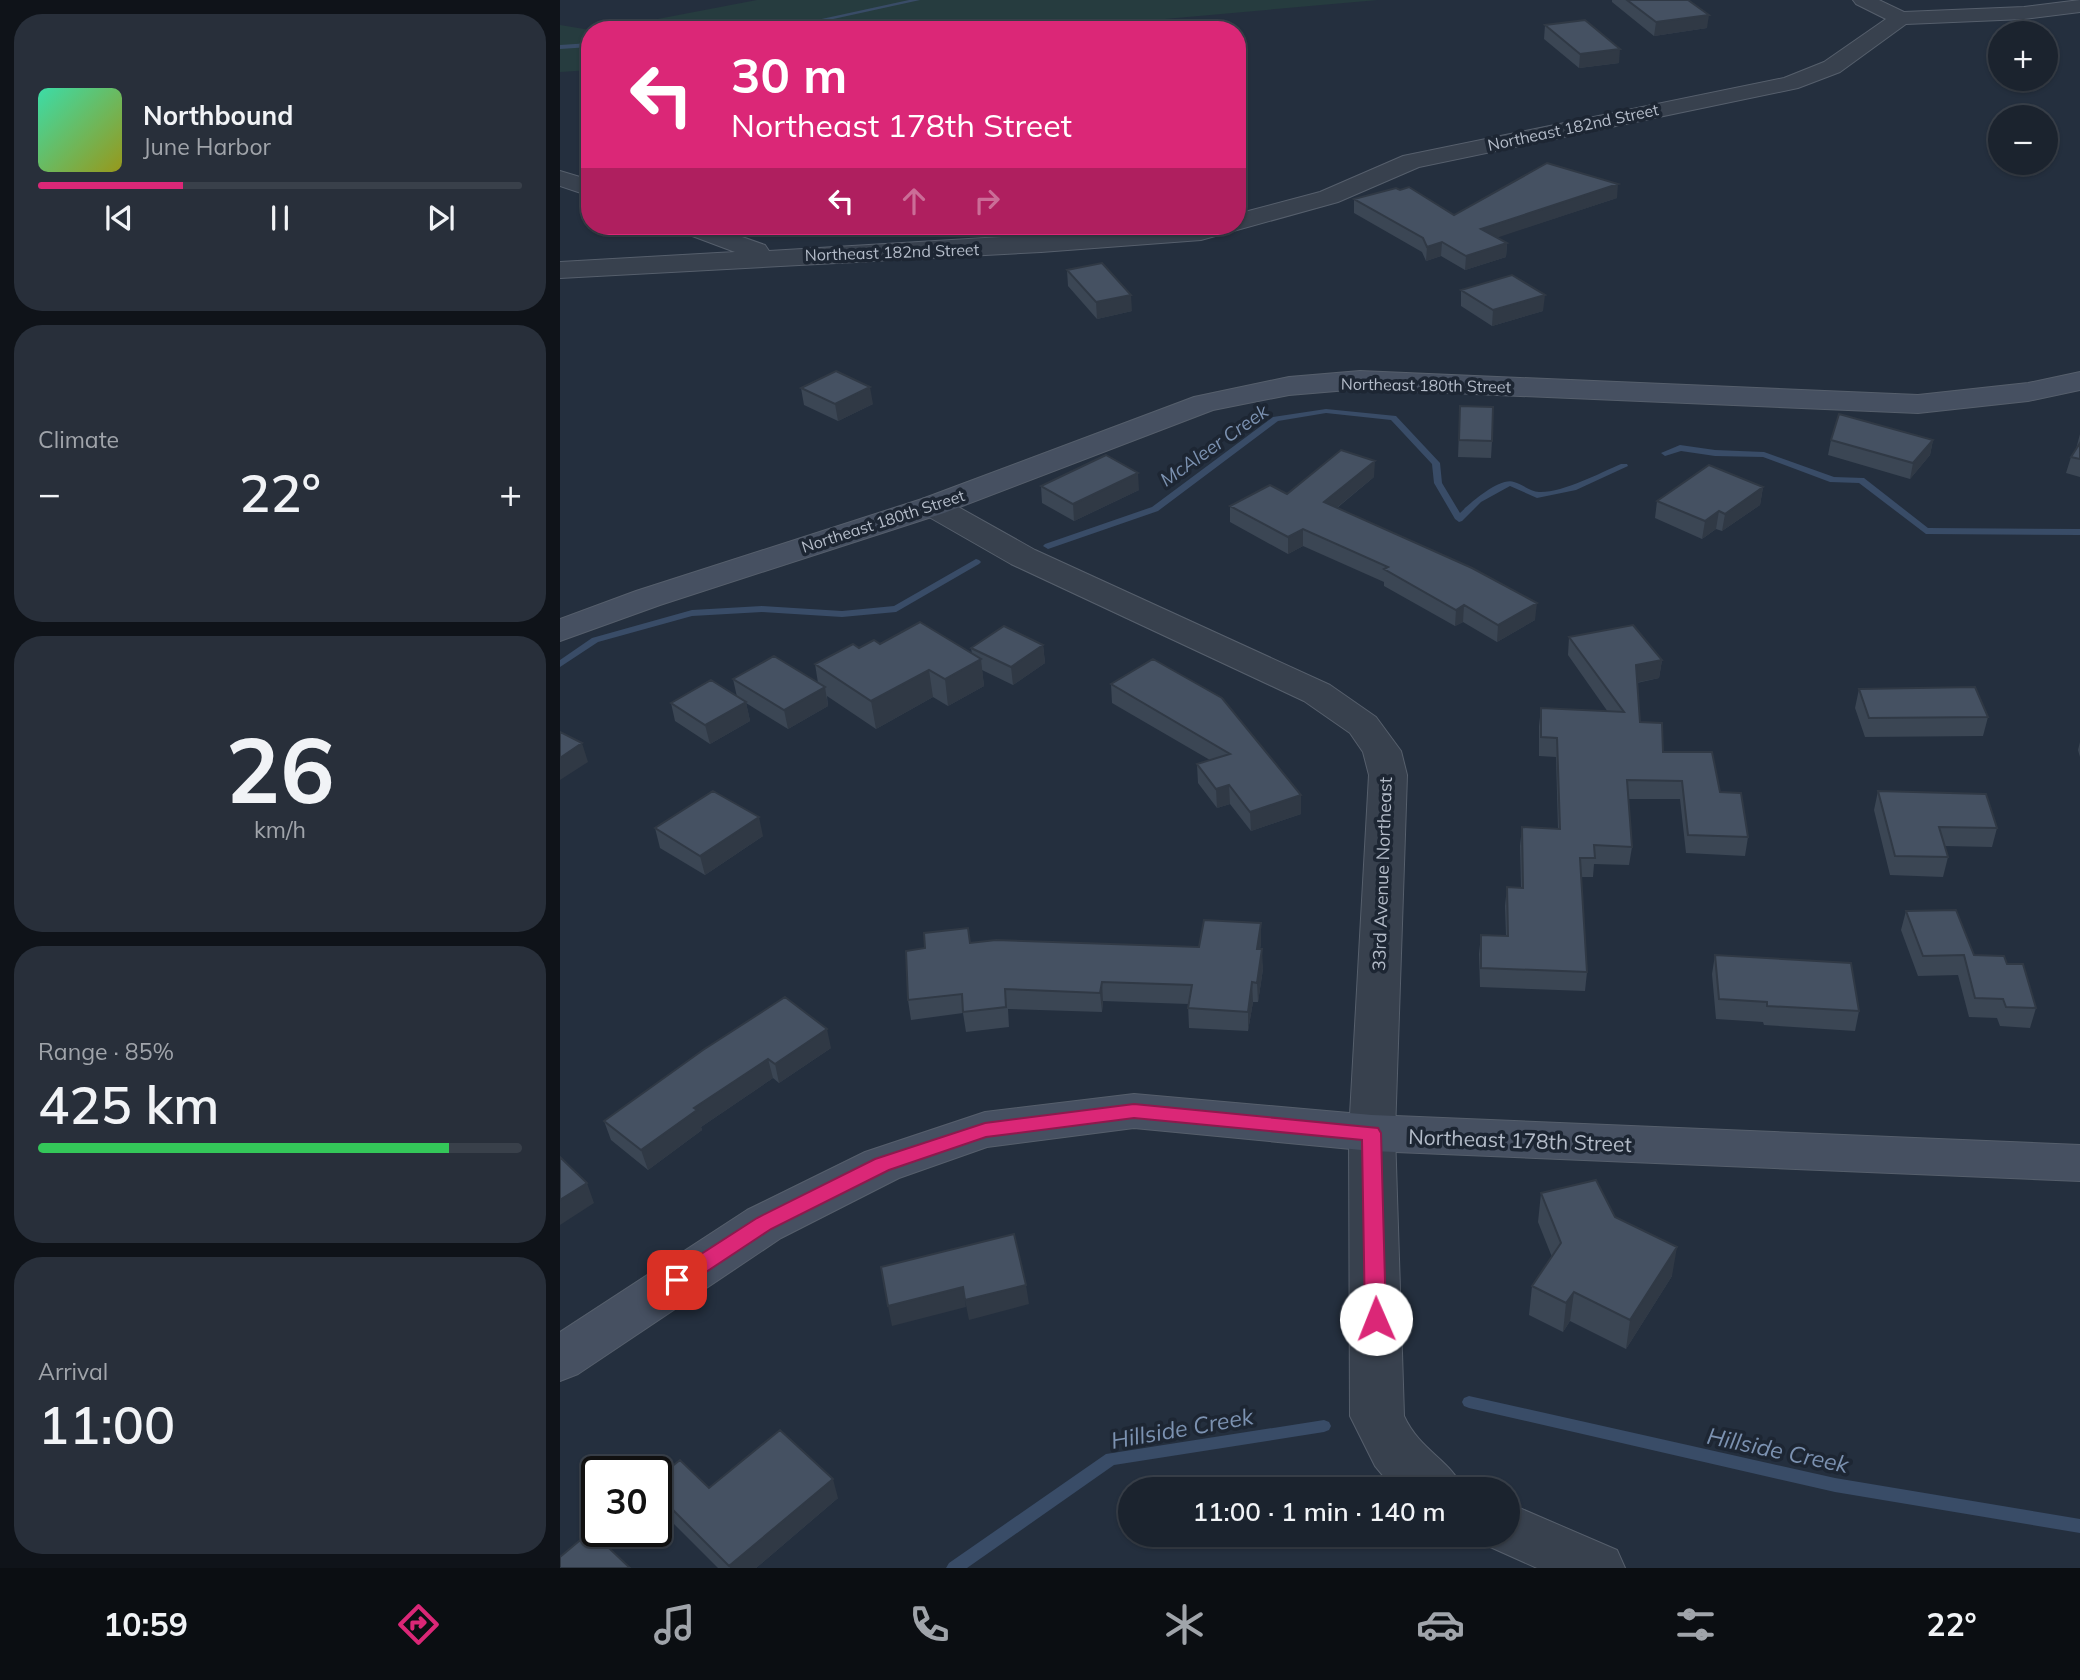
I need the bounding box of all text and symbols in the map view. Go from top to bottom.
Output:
map controls [1988,21,2058,175]
button: + [1988,21,2058,91]
text: 30 m [731,44,847,105]
icon: left [616,49,707,140]
text: Northbound [143,99,293,132]
street label: Northeast 182nd Street [1486,99,1661,155]
text: Northeast 178th Street [731,105,1072,145]
button: − [1988,105,2058,175]
text: June Harbor [143,132,271,161]
icon: left [822,182,860,220]
icon: ahead [895,182,933,220]
icon: right [968,182,1006,220]
icon: previous [100,199,138,237]
icon: pause [261,199,299,237]
icon: next [422,199,460,237]
street label: Northeast 182nd Street [804,239,980,265]
street label: Northeast 180th Street [1341,374,1512,396]
water label: McAleer Creek [1155,398,1274,491]
text: Climate [38,425,119,454]
text: 22° [239,460,321,525]
text: − [38,469,61,517]
text: + [499,469,522,517]
street label: Northeast 180th Street [799,485,968,557]
text: 26 [225,712,335,826]
street label: 33rd Avenue Northeast [1367,777,1397,971]
text: km/h [254,815,306,844]
text: Range · 85% [38,1037,174,1066]
text: 425 km [38,1072,219,1137]
street label: Northeast 178th Street [1408,1123,1632,1157]
pin [647,1250,707,1310]
icon: arrive [658,1261,696,1299]
position arrow [1339,1282,1413,1356]
text: Arrival [38,1357,108,1386]
text: 11:00 [38,1392,175,1457]
water label: Hillside Creek [1109,1401,1257,1455]
water label: Hillside Creek [1705,1421,1853,1479]
speed limit sign: 30 [581,1456,672,1547]
text: 11:00 · 1 min · 140 m [1192,1495,1446,1528]
icon: directions [394,1600,443,1649]
icon: music [650,1600,699,1649]
icon: phone [905,1600,954,1649]
icon: climate [1160,1600,1209,1649]
icon: car [1416,1600,1465,1649]
icon: filters [1671,1600,1720,1649]
text: 10:59 [103,1604,188,1644]
text: 22° [1926,1604,1977,1644]

